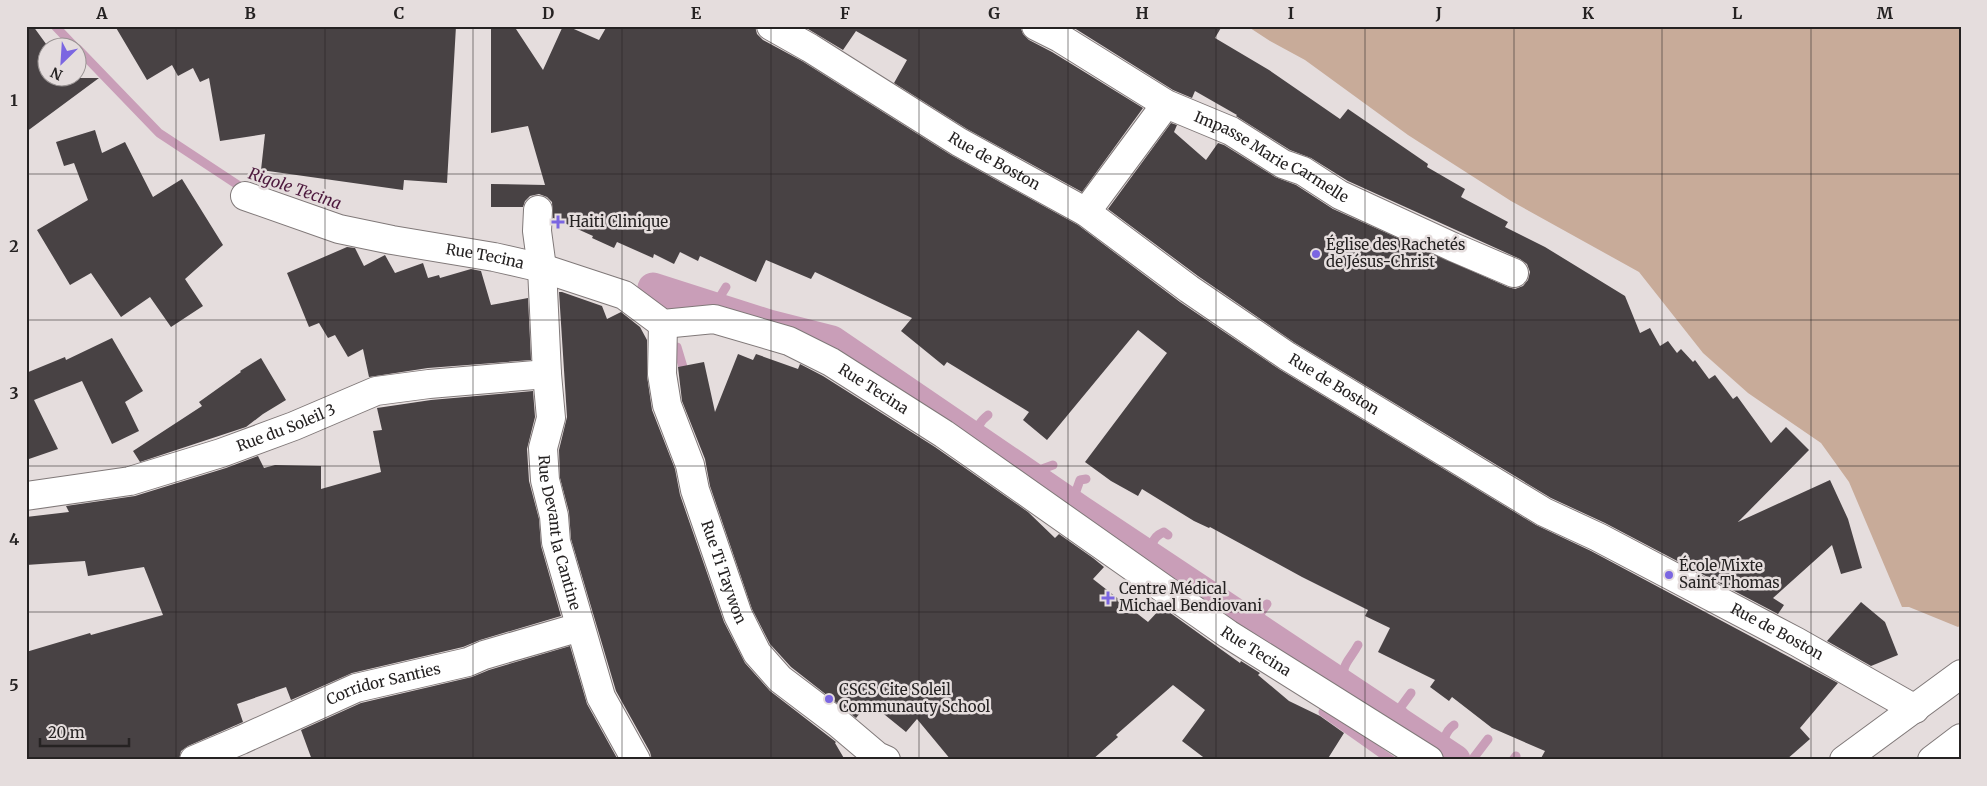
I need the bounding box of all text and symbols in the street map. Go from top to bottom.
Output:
text: A [95,3,108,23]
text: B [244,3,256,23]
text: C [394,3,404,23]
text: D [542,3,554,23]
text: E [691,3,702,23]
text: F [840,3,850,23]
text: G [988,3,1000,23]
text: H [1135,3,1149,23]
text: I [1288,3,1294,23]
text: J [1435,3,1442,23]
text: K [1582,3,1594,23]
text: L [1732,3,1742,23]
text: M [1877,3,1894,23]
north arrow [38,38,88,88]
text: N [48,63,65,84]
text: 1 [10,90,18,110]
street label: Impasse Marie Carmelle [1191,107,1352,207]
street label: Rue de Boston [945,128,1044,194]
water label: Rigole Tecina [246,163,344,213]
place label: Haiti Clinique [569,212,668,231]
marker: Haiti Clinique [551,215,565,229]
place label: Église des Rachetés de Jésus-Christ [1326,234,1465,271]
text: 2 [9,236,19,256]
street label: Rue Tecina [444,239,526,273]
marker: Église des Rachetés de Jésus-Christ [1310,248,1322,260]
street label: Rue de Boston [1285,349,1383,419]
street label: Rue Tecina [835,359,912,418]
text: 3 [9,383,19,403]
street label: Rue du Soleil 3 [234,399,338,455]
street label: Rue Devant la Cantine [534,454,585,612]
street label: Rue Ti Taywon [697,518,751,627]
text: 4 [9,529,19,549]
place label: École Mixte Saint Thomas [1679,555,1780,592]
marker: École Mixte Saint Thomas [1663,569,1675,581]
place label: Centre Médical Michael Bendiovani [1119,579,1262,615]
marker: Centre Médical Michael Bendiovani [1101,591,1115,605]
street label: Rue de Boston [1728,599,1827,664]
street label: Rue Tecina [1217,622,1295,680]
street label: Corridor Santies [323,659,442,709]
text: 5 [9,675,19,695]
place label: CSCS Cite Soleil Communauty School [839,680,991,716]
marker: CSCS Cite Soleil Communauty School [823,693,835,705]
scale bar [40,716,129,748]
text: 20 m [48,723,85,742]

